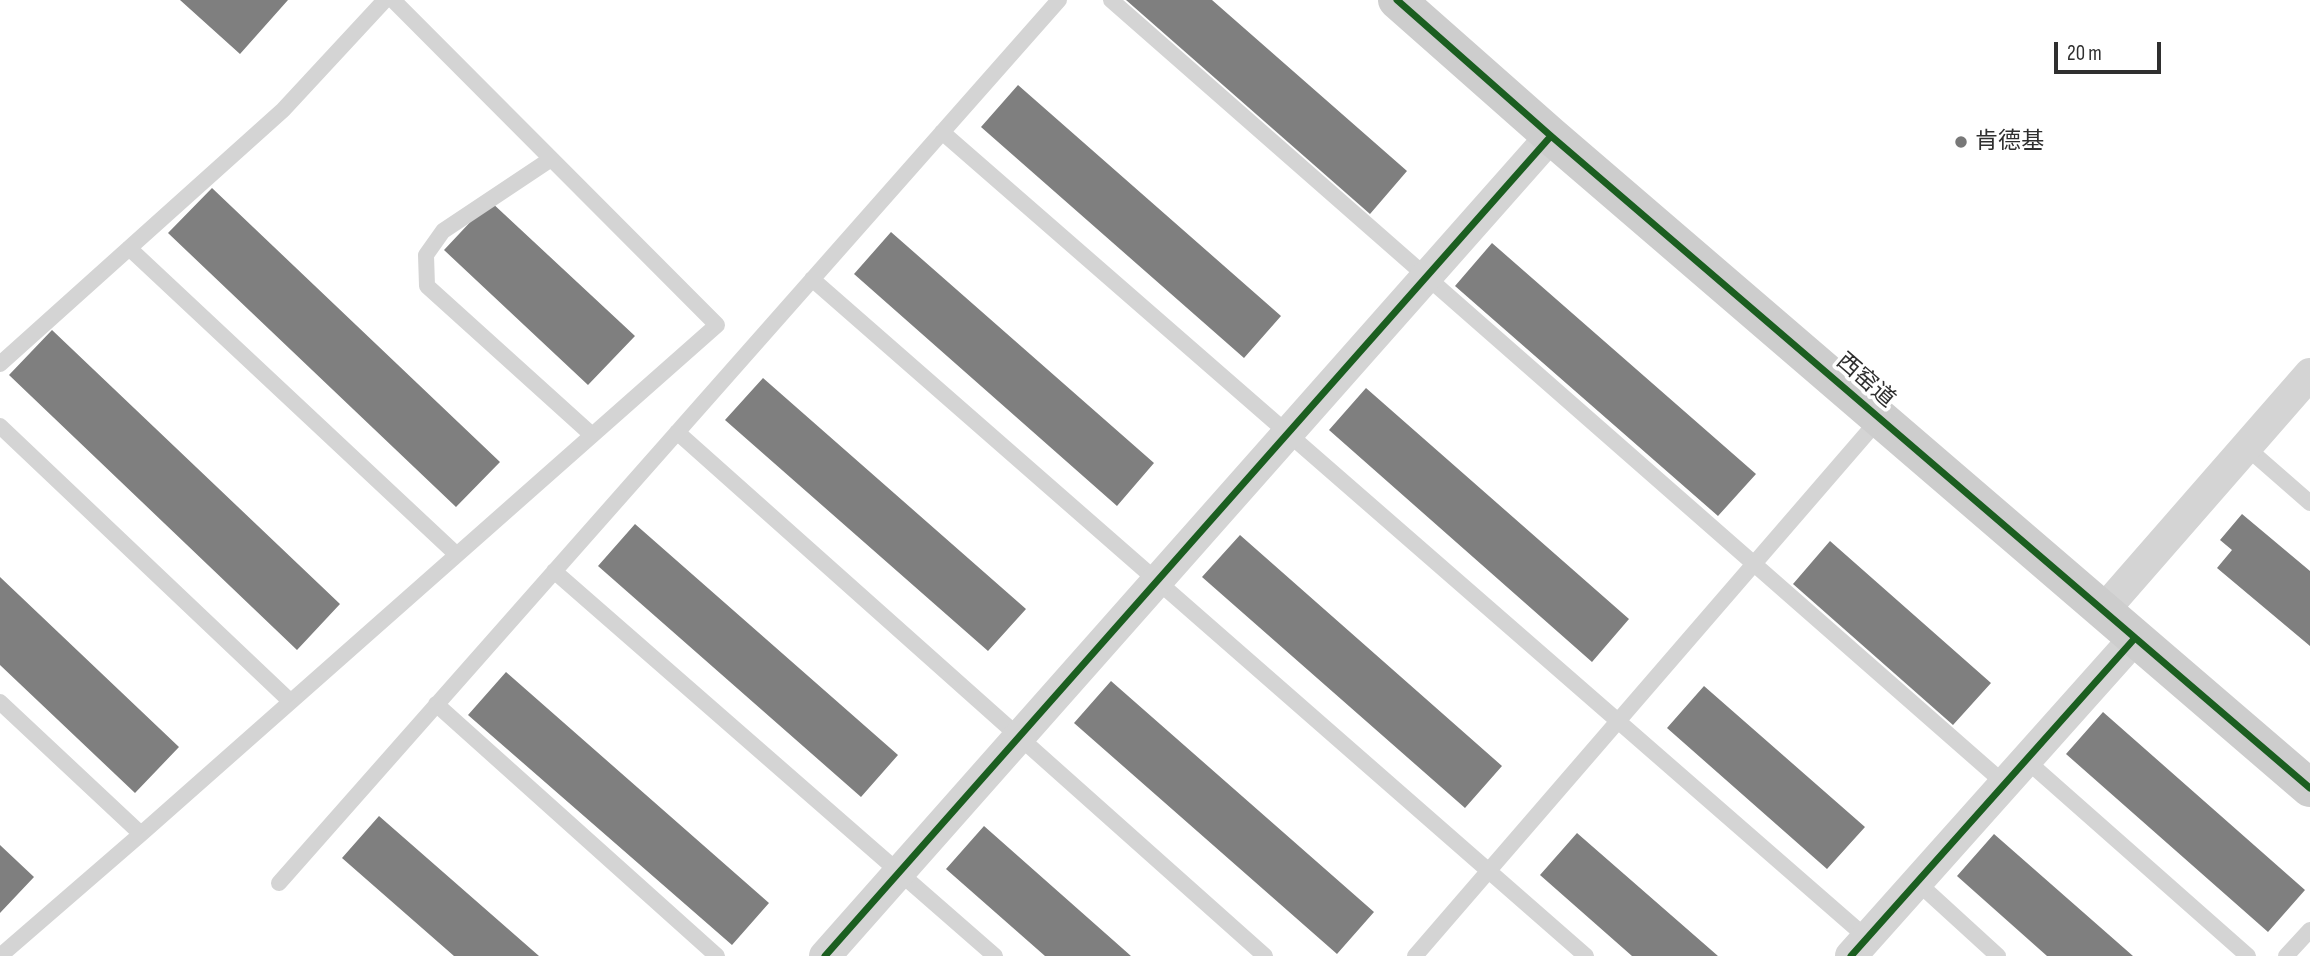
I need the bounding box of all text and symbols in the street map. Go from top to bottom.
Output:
scale bar [2058,28,2165,72]
text: 20 m [2067,41,2102,66]
place label: 肯德基 [1975,128,2044,156]
marker: 肯德基 [1953,134,1969,150]
street label: 西窑道 [1830,348,1900,414]

